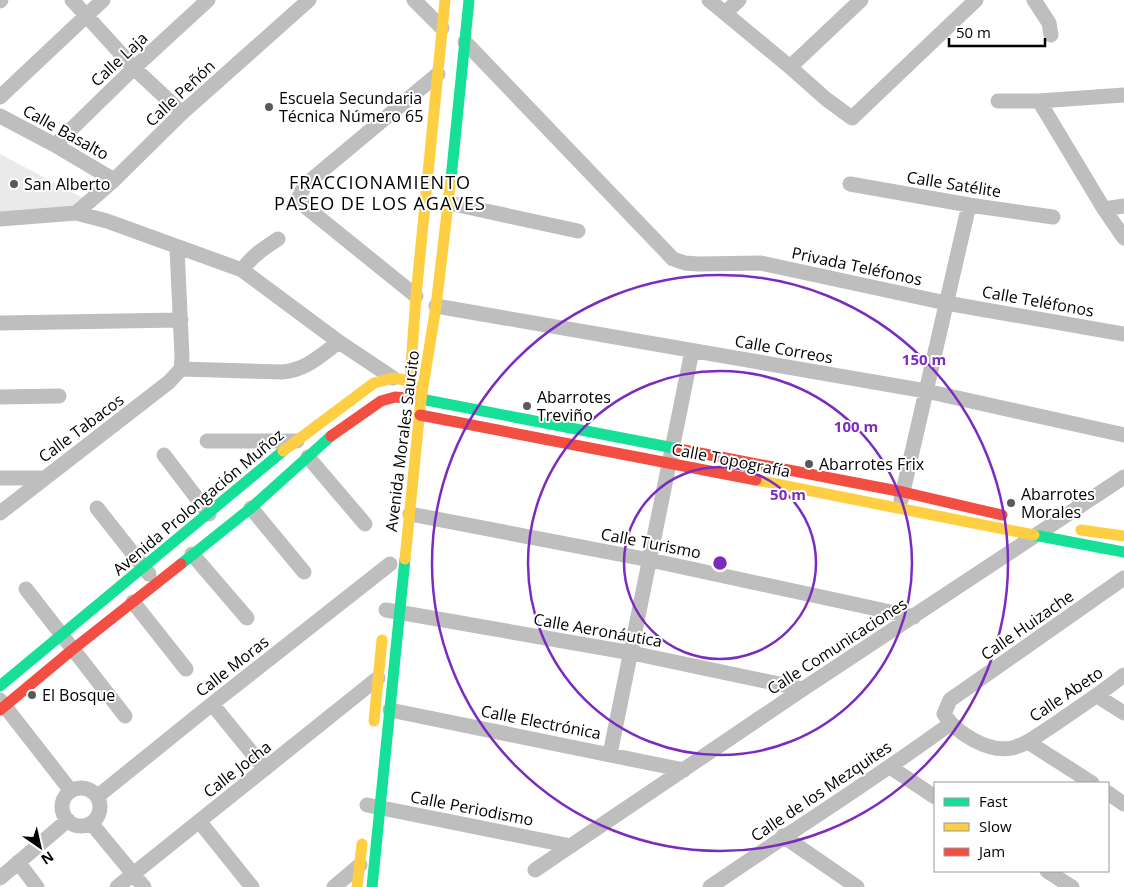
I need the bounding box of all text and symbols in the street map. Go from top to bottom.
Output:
scale bar [949,15,1045,47]
text: 50 m [956,22,991,42]
street label: Calle Laja [86,27,152,91]
street label: Calle Peñón [140,55,220,131]
place label: Escuela Secundaria Técnica Número 65 [279,87,423,127]
street label: Calle Basalto [19,99,113,165]
marker: Escuela Secundaria Técnica Número 65 [263,101,275,113]
street label: Calle Satélite [905,166,1003,202]
district label: FRACCIONAMIENTO PASEO DE LOS AGAVES [274,170,486,215]
place label: San Alberto [24,173,110,195]
marker: San Alberto [8,178,20,190]
street label: Privada Teléfonos [790,241,924,291]
street label: Calle Teléfonos [980,280,1096,322]
street label: Calle Correos [733,330,835,368]
street label: Avenida Morales Saucito [380,349,424,533]
text: 150 m [902,349,946,369]
place label: Abarrotes Treviño [537,386,611,426]
street label: Calle Tabacos [34,389,128,467]
marker: Abarrotes Treviño [521,400,533,412]
text: 100 m [834,416,878,436]
street label: Avenida Prolongación Muñoz [108,424,288,580]
street label: Calle Topografía [670,438,792,482]
place label: Abarrotes Frix [819,453,925,475]
marker: Abarrotes Frix [803,458,815,470]
place label: Abarrotes Morales [1021,483,1095,523]
text: 50 m [770,484,806,504]
marker: Abarrotes Morales [1005,497,1017,509]
street label: Calle Turismo [599,523,703,563]
centre of rings [711,554,729,572]
street label: Calle Huizache [976,585,1078,665]
street label: Calle Comunicaciones [763,592,911,700]
street label: Calle Aeronáutica [532,608,664,652]
street label: Calle Moras [191,630,273,702]
street label: Calle Abeto [1025,661,1107,727]
place label: El Bosque [42,684,115,706]
marker: El Bosque [26,689,38,701]
street label: Calle Electrónica [479,700,603,744]
street label: Calle Jocha [199,736,275,802]
street label: Calle de los Mezquites [746,736,896,846]
legend [934,782,1109,872]
street label: Calle Periodismo [409,785,535,831]
text: Fast [979,791,1008,811]
text: Slow [979,816,1012,836]
north arrow [15,822,65,872]
text: Jam [977,841,1005,861]
text: N [38,847,58,869]

